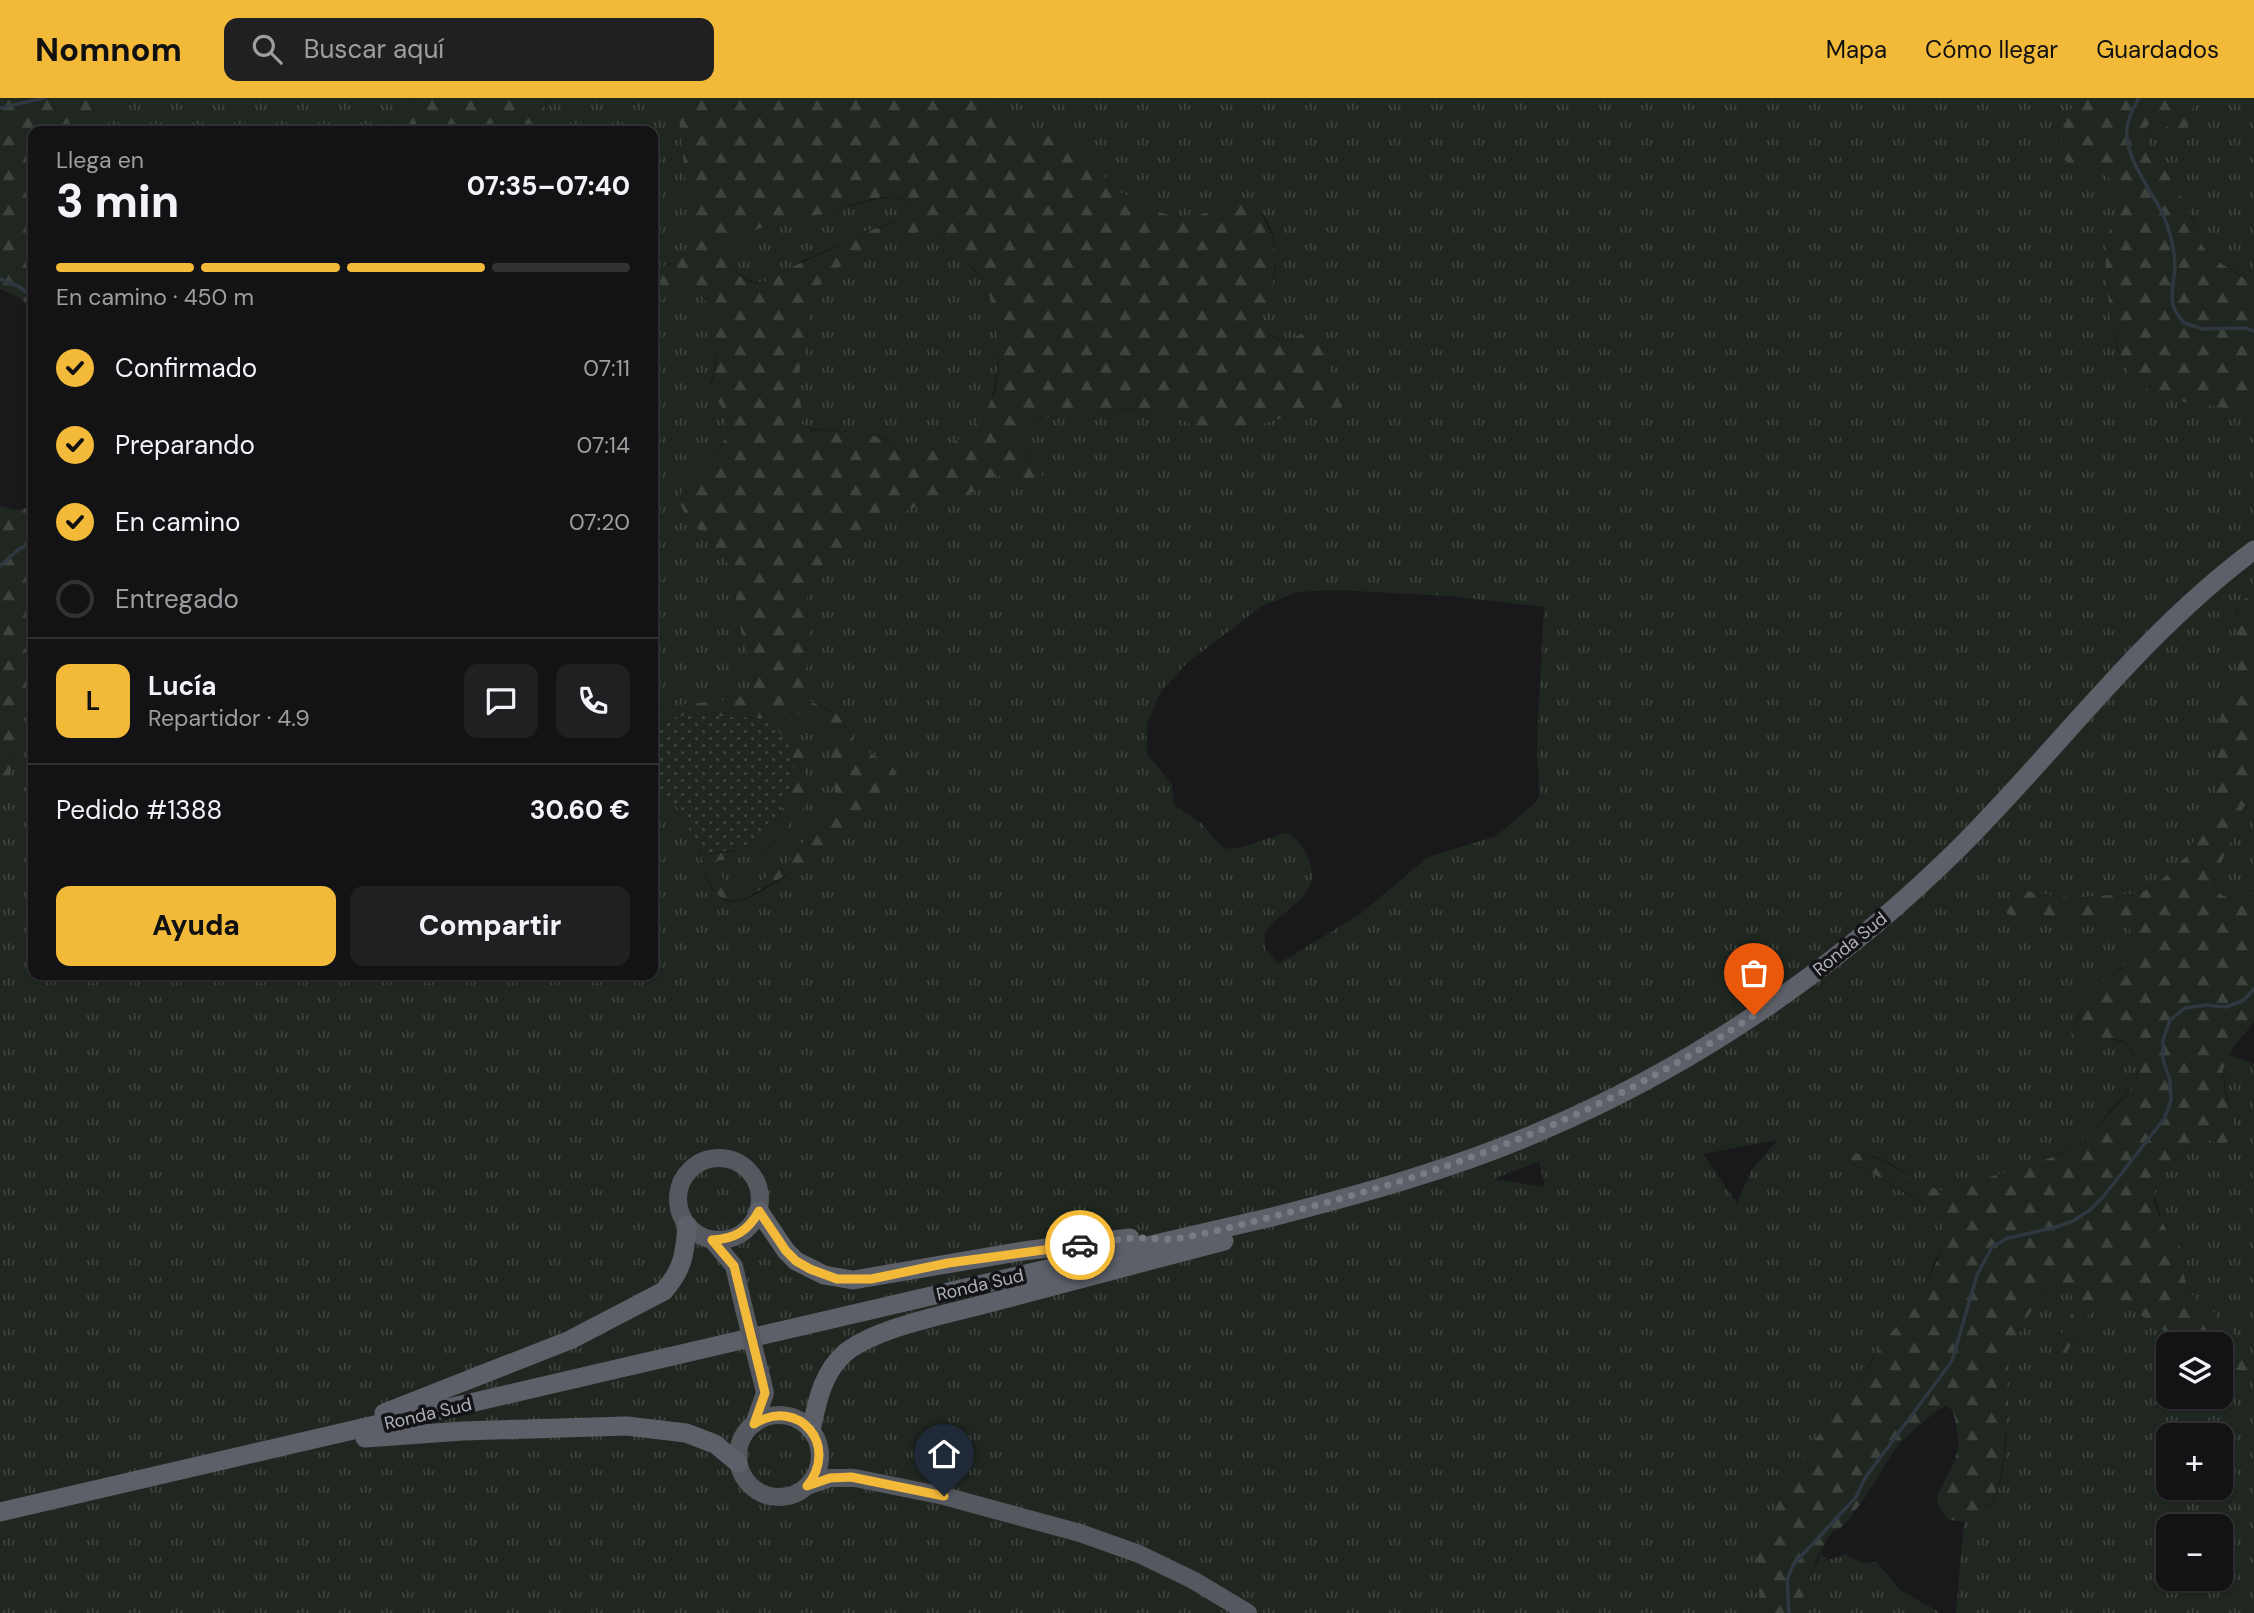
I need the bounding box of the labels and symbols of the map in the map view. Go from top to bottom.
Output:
street label: Ronda Sud [1808,907,1892,981]
pin [1724,943,1784,1015]
courier [1045,1210,1115,1280]
street label: Ronda Sud [934,1263,1026,1307]
street label: Ronda Sud [382,1392,474,1436]
pin [914,1424,974,1496]

